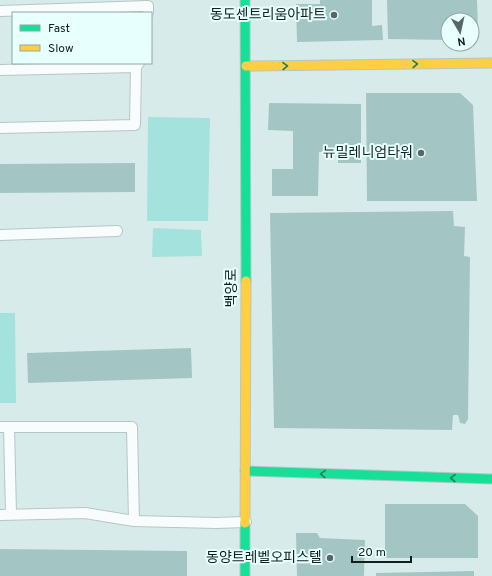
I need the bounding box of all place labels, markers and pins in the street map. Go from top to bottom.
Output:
place label: 동도센트리움아파트 [210,7,326,24]
marker: 동도센트리움아파트 [329,10,339,20]
place label: 뉴밀레니엄타워 [323,145,413,162]
marker: 뉴밀레니엄타워 [416,148,426,158]
place label: 동양트레벨오피스텔 [206,550,322,567]
marker: 동양트레벨오피스텔 [325,553,335,563]

